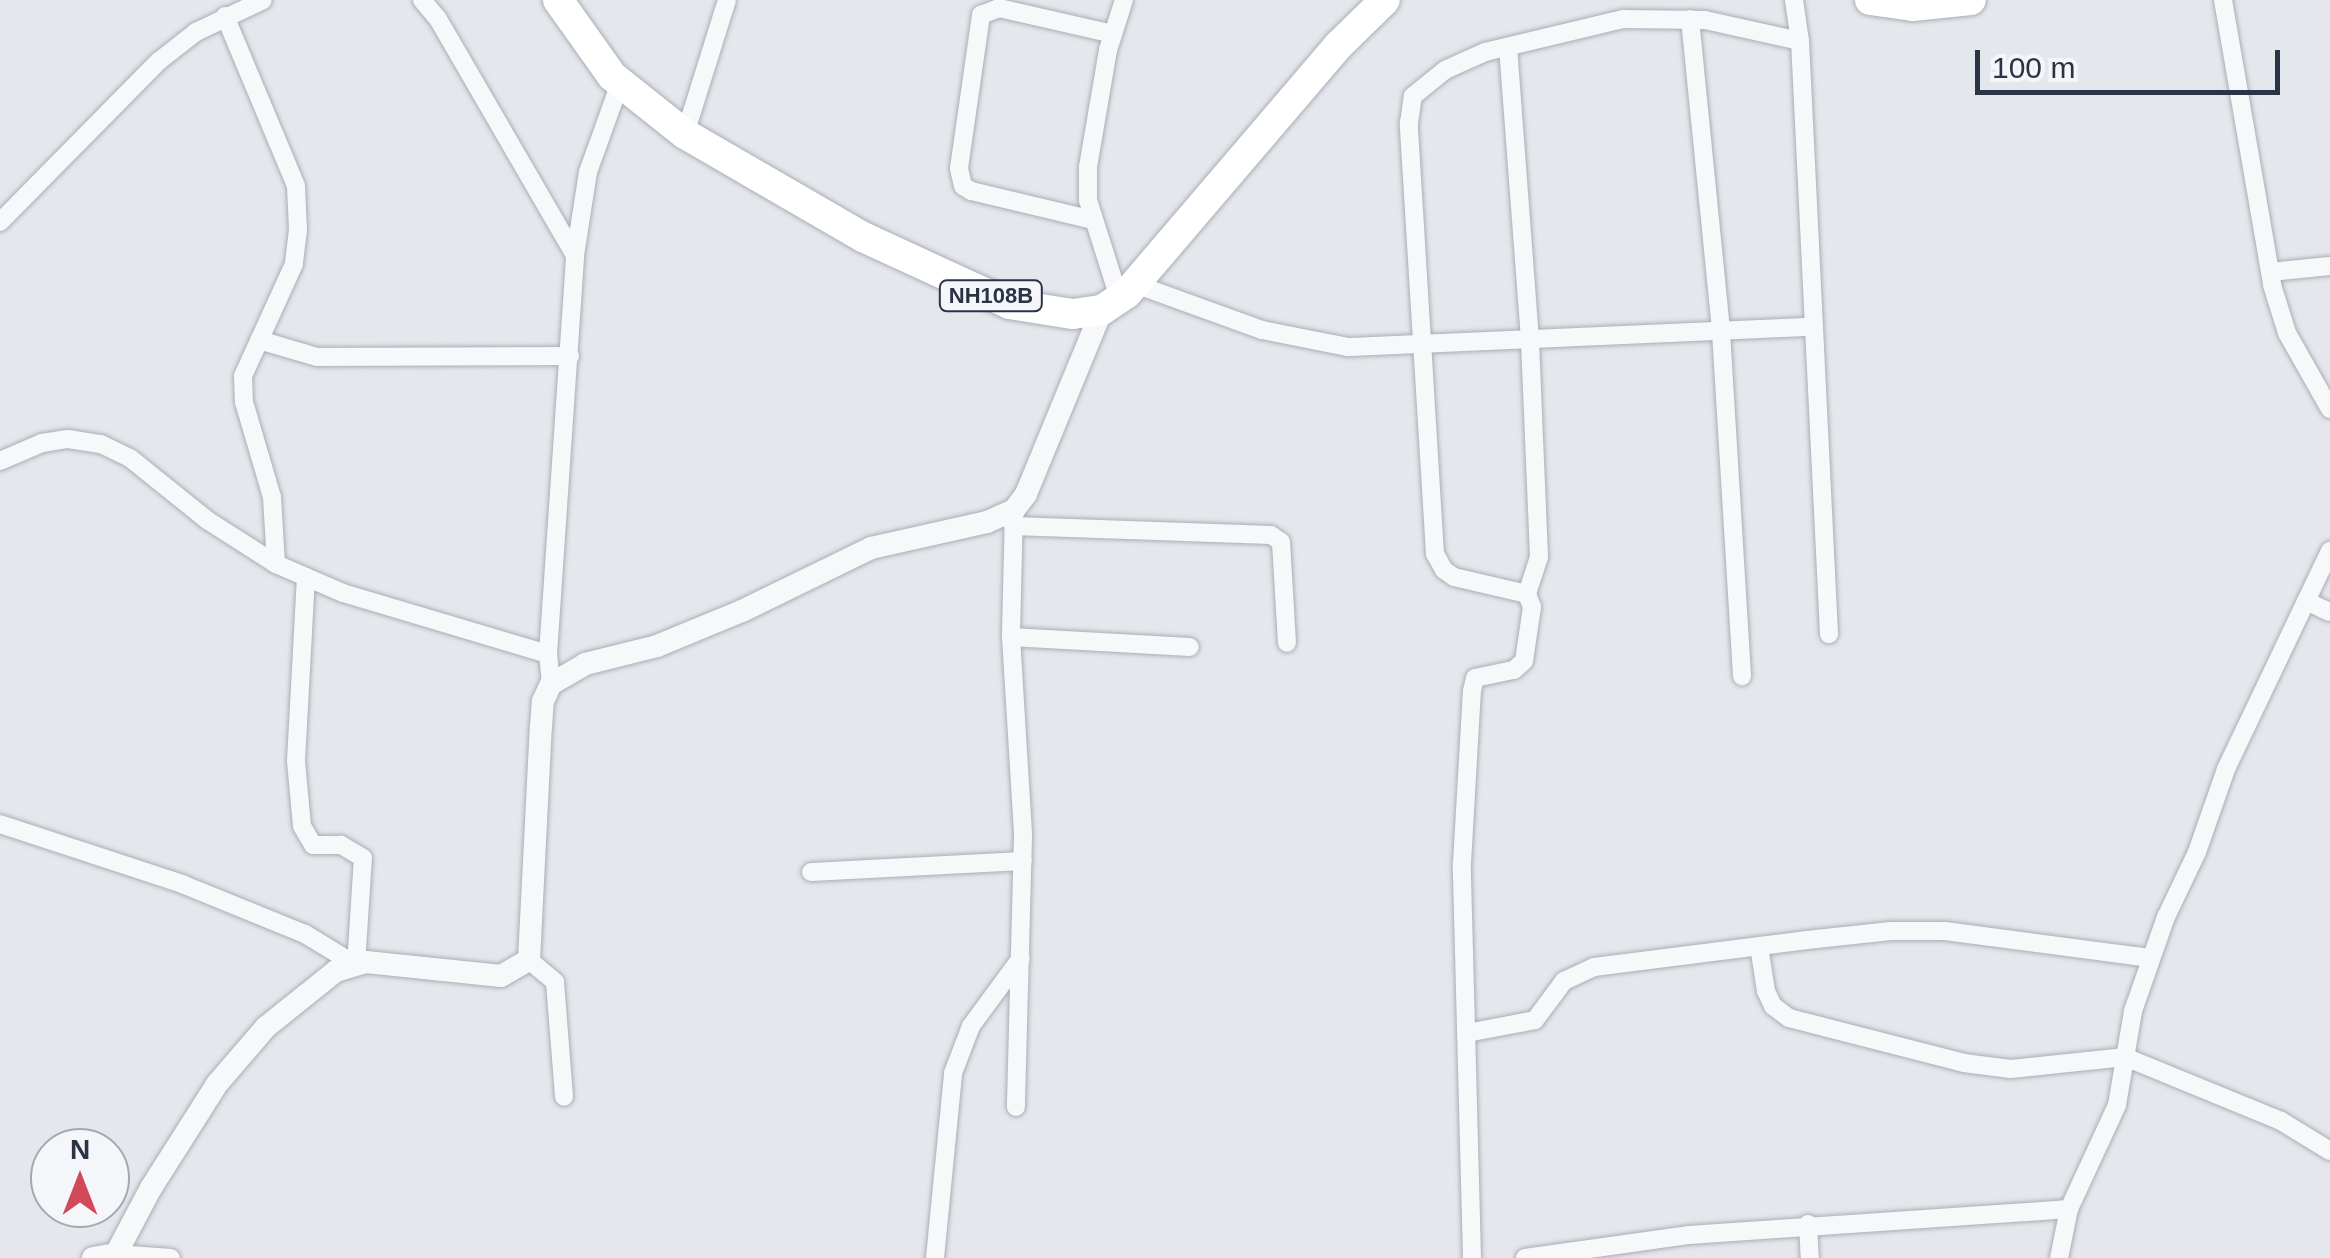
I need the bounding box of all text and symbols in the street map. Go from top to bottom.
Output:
scale bar [1980,30,2285,92]
text: 100 m [1992,51,2075,84]
road number: NH108B [938,279,1044,313]
north arrow [30,1128,130,1228]
text: N [70,1134,90,1165]

